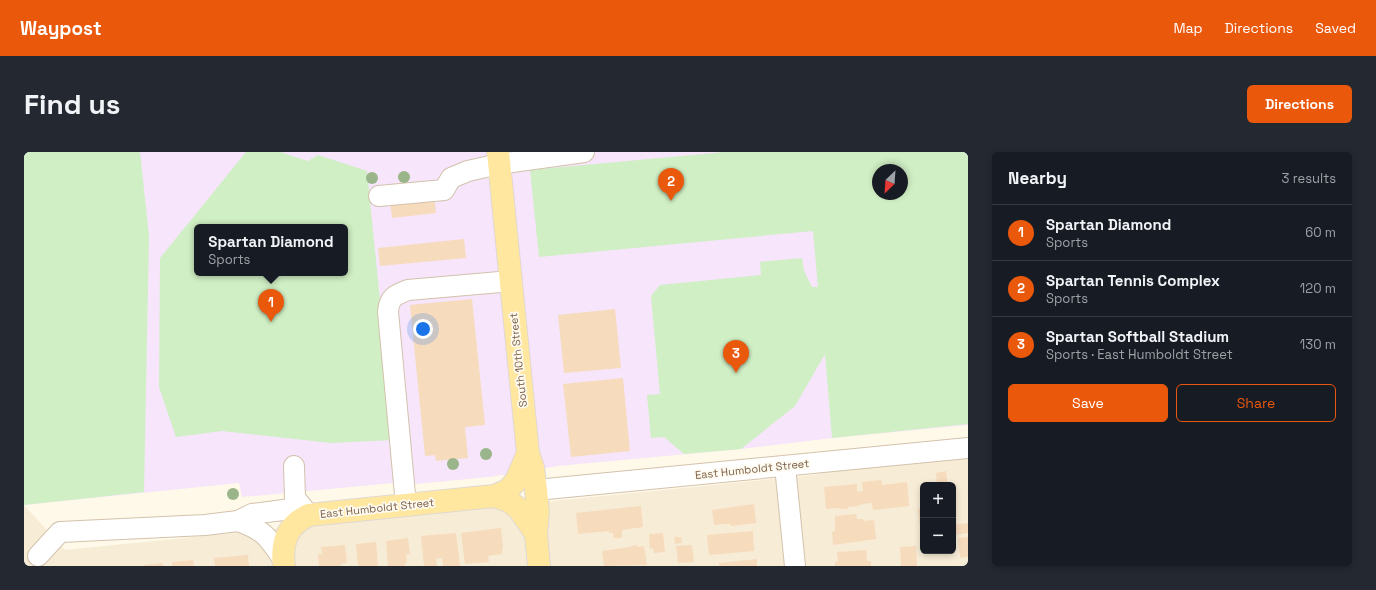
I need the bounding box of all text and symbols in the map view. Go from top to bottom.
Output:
text: Waypost [20,16,102,41]
text: Map [1173,19,1203,37]
text: Directions [1225,19,1293,37]
text: Saved [1315,19,1356,37]
button: Directions [1247,85,1352,123]
text: Find us [24,86,121,122]
north arrow [872,164,908,200]
text: Nearby [1008,167,1067,189]
pin: 2 [658,168,684,201]
text: 3 results [1282,170,1336,187]
text: Spartan Diamond [1046,215,1171,234]
popup [194,224,348,276]
text: 1 [1018,224,1024,241]
text: 60 m [1305,224,1336,241]
text: Spartan Diamond [208,232,334,251]
text: Sports [1046,234,1088,251]
text: Sports [208,251,250,268]
text: Spartan Tennis Complex [1046,271,1220,290]
text: 2 [1017,280,1025,297]
text: 120 m [1300,280,1336,297]
pin: 1 [258,289,284,322]
text: Sports [1046,290,1088,307]
street label: South 10th Street [506,312,530,408]
your location [413,319,433,339]
text: Spartan Softball Stadium [1046,327,1229,346]
text: 3 [1017,336,1025,353]
text: 130 m [1300,336,1336,353]
pin: 3 [723,340,749,373]
text: Sports · East Humboldt Street [1046,346,1233,363]
button: Save [1008,384,1168,422]
button: Share [1176,384,1336,422]
street label: East Humboldt Street [694,456,810,482]
map controls [920,482,956,554]
button: + [920,482,956,518]
street label: East Humboldt Street [319,495,435,521]
button: − [920,518,956,554]

